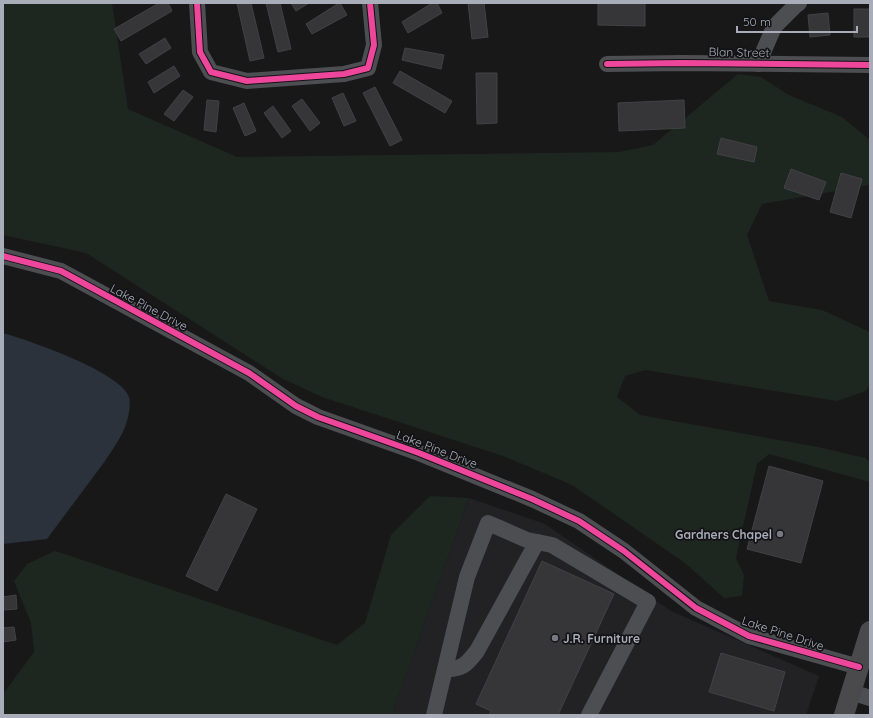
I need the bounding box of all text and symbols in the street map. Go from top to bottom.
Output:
scale bar [737,8,857,34]
text: 50 m [743,14,771,29]
street label: Blan Street [708,44,770,60]
street label: Lake Pine Drive [108,280,190,334]
street label: Lake Pine Drive [394,427,480,471]
place label: Gardners Chapel [675,527,772,542]
marker: Gardners Chapel [775,529,785,539]
street label: Lake Pine Drive [740,613,826,653]
place label: J.R. Furniture [563,631,640,646]
marker: J.R. Furniture [550,633,560,643]

